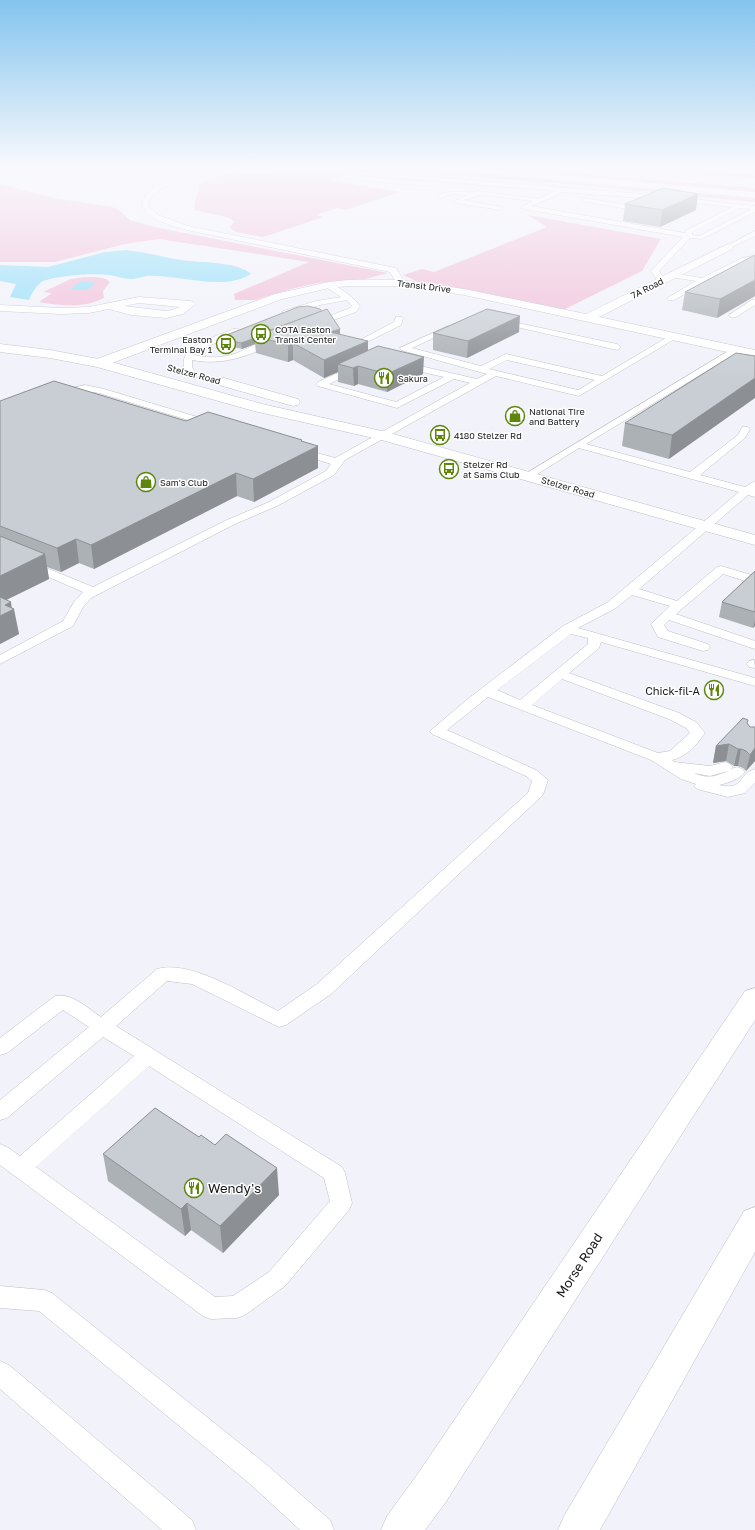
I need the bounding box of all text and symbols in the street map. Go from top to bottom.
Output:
street label: 7A Road [629,275,665,301]
street label: Transit Drive [396,277,452,295]
bus stop icon: COTA Easton Transit Center [250,323,272,345]
place label: COTA Easton Transit Center [275,324,336,345]
bus stop icon: Easton Terminal Bay 1 [215,333,237,355]
place label: Easton Terminal Bay 1 [150,334,213,355]
street label: Stelzer Road [166,362,222,386]
restaurant icon: Sakura [373,367,395,389]
place label: Sakura [398,373,428,384]
shop icon: National Tire and Battery [504,405,526,427]
place label: National Tire and Battery [529,406,585,427]
bus stop icon: 4180 Stelzer Rd [429,424,451,446]
place label: 4180 Stelzer Rd [454,430,522,441]
bus stop icon: Stelzer Rd at Sams Club [438,458,460,480]
place label: Stelzer Rd at Sams Club [463,459,520,480]
shop icon: Sam's Club [135,471,157,493]
street label: Stelzer Road [540,474,596,500]
place label: Sam's Club [160,477,208,488]
restaurant icon: Chick-fil-A [703,679,725,701]
place label: Chick-fil-A [645,684,701,697]
restaurant icon: Wendy's [183,1177,205,1199]
place label: Wendy's [208,1180,261,1196]
street label: Morse Road [552,1230,606,1300]

